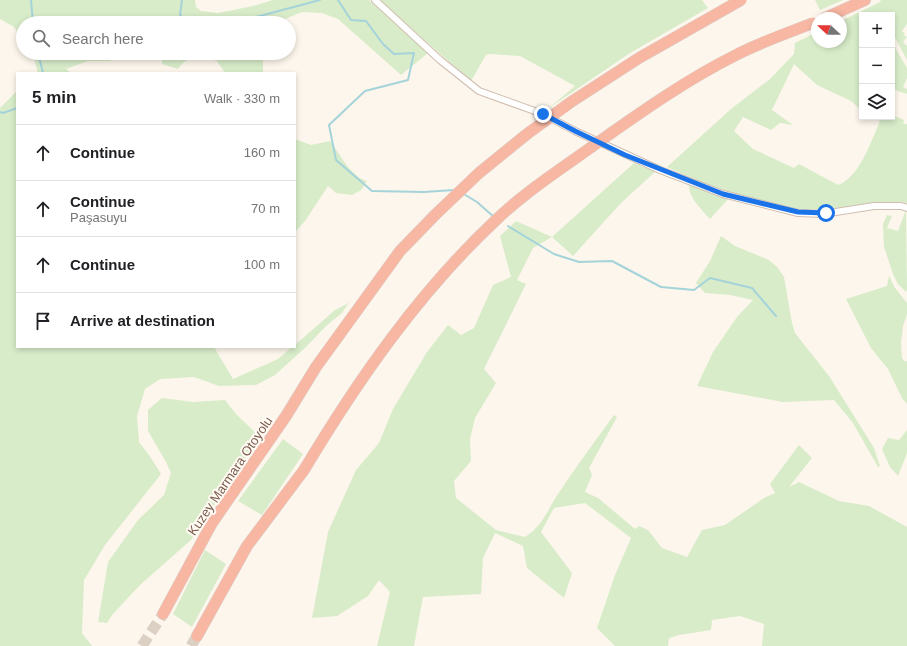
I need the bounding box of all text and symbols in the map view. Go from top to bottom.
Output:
north arrow [811,12,847,48]
map controls [859,12,895,120]
button: + [859,12,895,48]
search box [16,16,296,60]
icon: search [30,27,52,49]
text: Search here [62,30,144,47]
button: − [859,48,895,84]
button: layers [859,84,895,120]
text: 5 min [32,88,76,107]
text: Walk · 330 m [204,91,280,106]
route end [534,105,552,123]
icon: ahead [32,142,54,164]
text: Continue [70,144,135,161]
text: 160 m [244,145,280,160]
text: Continue [70,193,135,210]
icon: ahead [32,198,54,220]
text: 70 m [251,201,280,216]
route start [817,204,835,222]
text: Paşasuyu [70,210,127,225]
icon: ahead [32,254,54,276]
text: Continue [70,256,135,273]
text: 100 m [244,257,280,272]
icon: arrive [32,310,54,332]
text: Arrive at destination [70,312,215,329]
street label: Kuzey Marmara Otoyolu [185,414,275,538]

